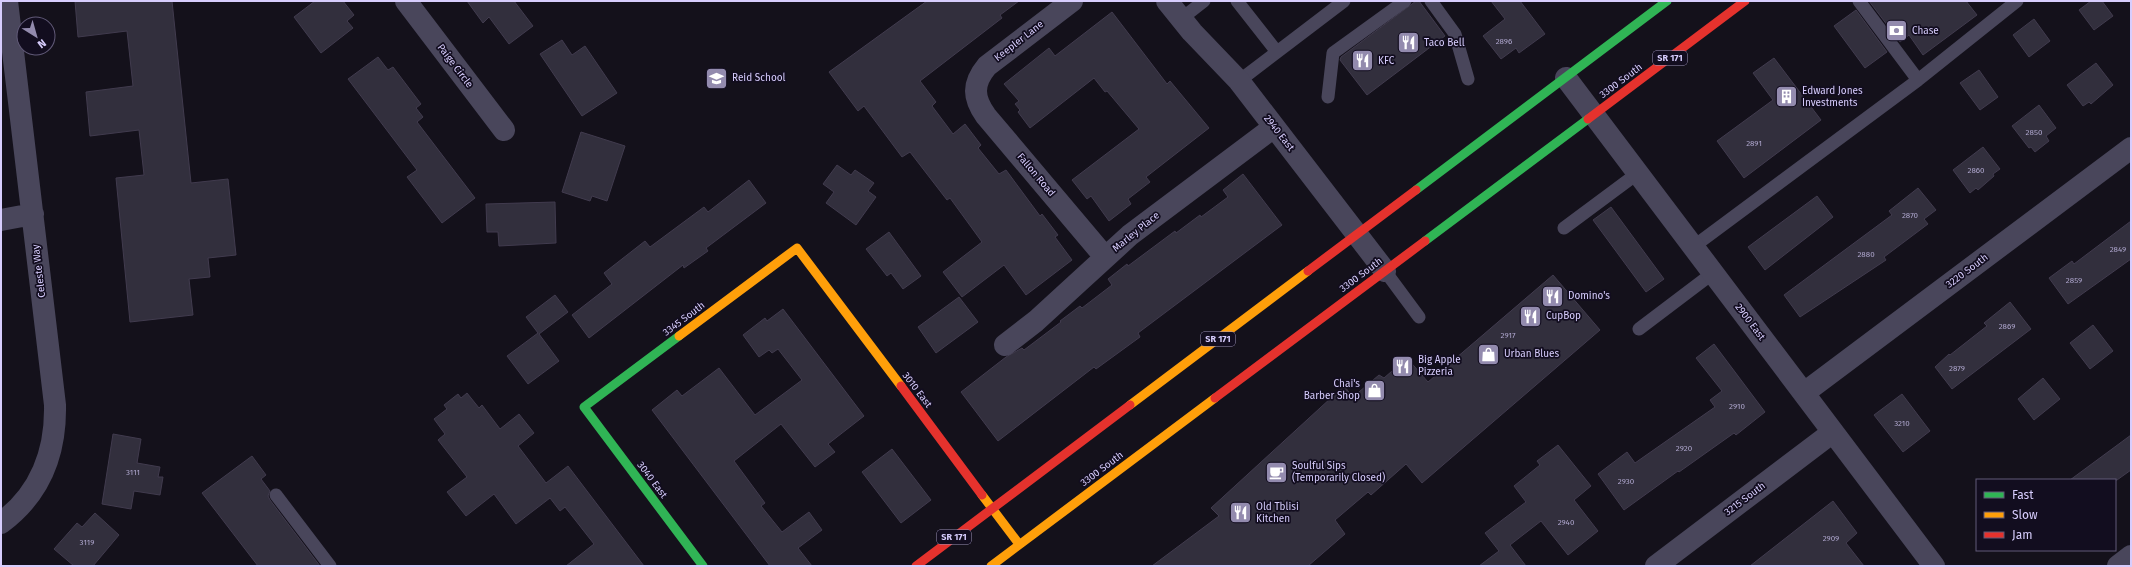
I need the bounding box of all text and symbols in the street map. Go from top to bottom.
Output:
north arrow [16,16,56,56]
street label: Keepler Lane [992,18,1046,64]
bank icon: Chase [1884,18,1910,44]
place label: Chase [1912,25,1939,37]
restaurant icon: Taco Bell [1395,30,1421,56]
text: N [35,36,49,51]
place label: Taco Bell [1424,37,1465,49]
house number: 2896 [1496,37,1512,46]
street label: Paige Circle [435,42,475,90]
restaurant icon: KFC [1350,48,1376,74]
road number: SR 171 [1653,51,1687,65]
place label: KFC [1378,55,1395,67]
street label: 3300 South [1597,61,1645,101]
school or university icon: Reid School [703,65,729,91]
place label: Reid School [732,72,786,84]
building icon: Edward Jones Investments [1774,84,1800,110]
place label: Edward Jones Investments [1802,85,1863,109]
street label: 2940 East [1261,113,1297,154]
house number: 2850 [2026,128,2043,137]
house number: 2891 [1746,139,1762,148]
street label: Fallon Road [1014,151,1058,199]
house number: 2860 [1967,166,1985,175]
street label: Marley Place [1110,209,1162,255]
house number: 2870 [1902,211,1919,220]
street label: Celeste Way [30,244,48,298]
house number: 2849 [2110,245,2126,254]
house number: 2880 [1857,250,1875,259]
street label: 3220 South [1944,251,1990,291]
street label: 3300 South [1337,255,1385,295]
house number: 2859 [2066,276,2082,285]
restaurant icon: Domino's [1539,283,1565,309]
place label: Domino's [1568,290,1610,302]
street label: 3345 South [661,299,707,339]
street label: 2900 East [1732,301,1768,343]
restaurant icon: CupBop [1517,303,1543,329]
place label: CupBop [1546,310,1581,322]
house number: 2869 [1999,322,2015,331]
house number: 2917 [1501,331,1516,340]
road number: SR 171 [1201,332,1235,346]
shop icon: Urban Blues [1476,341,1502,367]
place label: Urban Blues [1504,348,1560,360]
restaurant icon: Big Apple Pizzeria [1390,353,1416,379]
place label: Big Apple Pizzeria [1418,354,1461,378]
house number: 2879 [1949,364,1965,373]
street label: 3010 East [900,370,935,411]
shop icon: Chai's Barber Shop [1362,377,1388,403]
place label: Chai's Barber Shop [1304,378,1360,402]
house number: 2910 [1729,402,1745,411]
house number: 3210 [1894,419,1910,428]
house number: 2920 [1676,444,1693,453]
street label: 3300 South [1078,449,1126,489]
street label: 3040 East [634,459,670,501]
cafe icon: Soulful Sips (Temporarily Closed) [1264,459,1290,485]
place label: Soulful Sips (Temporarily Closed) [1292,460,1385,484]
house number: 3111 [126,468,140,477]
house number: 2930 [1618,477,1635,486]
legend [1976,479,2116,551]
street label: 3215 South [1722,480,1768,518]
text: Fast [2012,488,2034,502]
restaurant icon: Old Tblisi Kitchen [1228,500,1254,526]
place label: Old Tblisi Kitchen [1256,501,1299,525]
text: Slow [2012,508,2038,522]
house number: 2940 [1558,518,1575,527]
text: Jam [2012,528,2032,542]
road number: SR 171 [937,530,971,544]
house number: 2909 [1823,534,1839,543]
house number: 3119 [80,538,94,547]

